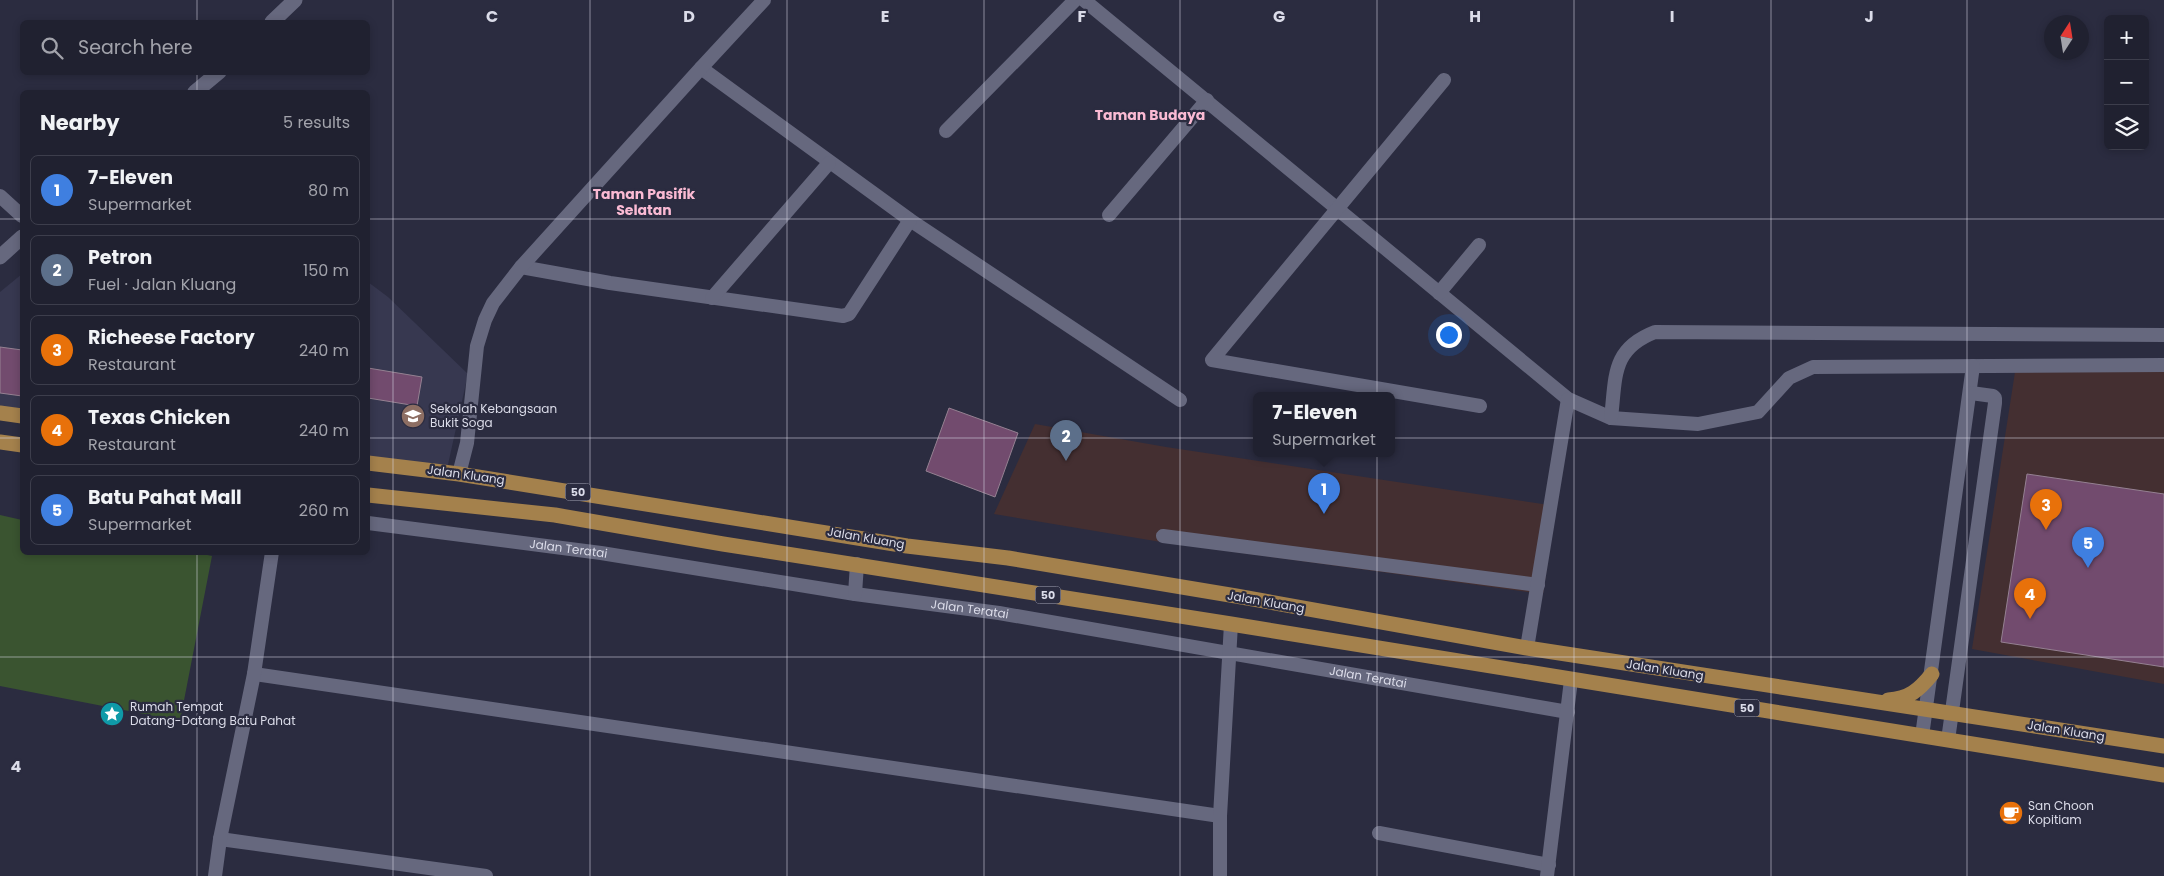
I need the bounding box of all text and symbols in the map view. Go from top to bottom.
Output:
text: C [486,5,498,28]
text: D [683,5,695,28]
text: E [881,5,889,28]
text: F [1078,5,1087,28]
text: G [1273,5,1285,28]
text: H [1469,5,1481,28]
text: I [1670,5,1674,28]
text: J [1864,5,1874,28]
north arrow [2044,15,2089,60]
map controls [2104,15,2149,150]
button: + [2104,15,2149,60]
search box [20,20,370,75]
icon: search [38,34,66,62]
text: Search here [78,34,192,61]
button: − [2104,60,2149,105]
district label: Taman Budaya [1095,105,1205,125]
button: layers [2104,105,2149,150]
text: Nearby [40,108,120,137]
text: 5 results [283,111,350,134]
text: 7-Eleven [88,164,173,191]
text: 1 [54,179,60,202]
text: 80 m [308,179,349,202]
district label: Taman Pasifik Selatan [593,184,696,220]
text: Supermarket [88,193,192,216]
text: Petron [88,244,152,271]
text: 2 [52,259,62,282]
text: 150 m [303,259,349,282]
text: Fuel · Jalan Kluang [88,273,236,296]
your location [1436,322,1462,348]
text: Richeese Factory [88,324,255,351]
text: 3 [52,339,62,362]
text: 240 m [299,339,349,362]
text: Restaurant [88,353,176,376]
popup [1253,392,1395,457]
text: 7-Eleven [1272,399,1357,426]
place label: Sekolah Kebangsaan Bukit Soga [430,400,557,431]
school or university icon: Sekolah Kebangsaan Bukit Soga [400,403,426,429]
text: Texas Chicken [88,404,230,431]
text: 4 [52,419,62,442]
text: 240 m [299,419,349,442]
pin: 2 [1050,420,1082,461]
text: Supermarket [1272,428,1376,451]
text: Restaurant [88,433,176,456]
street label: Jalan Kluang [426,461,506,488]
pin: 1 [1308,473,1340,514]
text: Batu Pahat Mall [88,484,242,511]
road number: 50 [566,484,590,501]
pin: 3 [2030,489,2062,530]
text: 5 [52,499,62,522]
text: 260 m [299,499,349,522]
text: Supermarket [88,513,192,536]
street label: Jalan Kluang [826,522,906,553]
pin: 5 [2072,527,2104,568]
street label: Jalan Teratai [528,535,609,562]
pin: 4 [2014,578,2046,619]
road number: 50 [1036,586,1060,604]
street label: Jalan Kluang [1226,586,1306,617]
street label: Jalan Teratai [930,595,1010,623]
street label: Jalan Kluang [1625,655,1705,684]
street label: Jalan Teratai [1328,662,1408,692]
place label: Rumah Tempat Datang-Datang Batu Pahat [130,698,296,729]
road number: 50 [1734,700,1760,716]
place icon: Rumah Tempat Datang-Datang Batu Pahat [99,701,125,727]
street label: Jalan Kluang [2026,716,2106,745]
text: 4 [11,755,22,778]
place label: San Choon Kopitiam [2028,797,2094,828]
cafe icon: San Choon Kopitiam [1998,800,2024,826]

